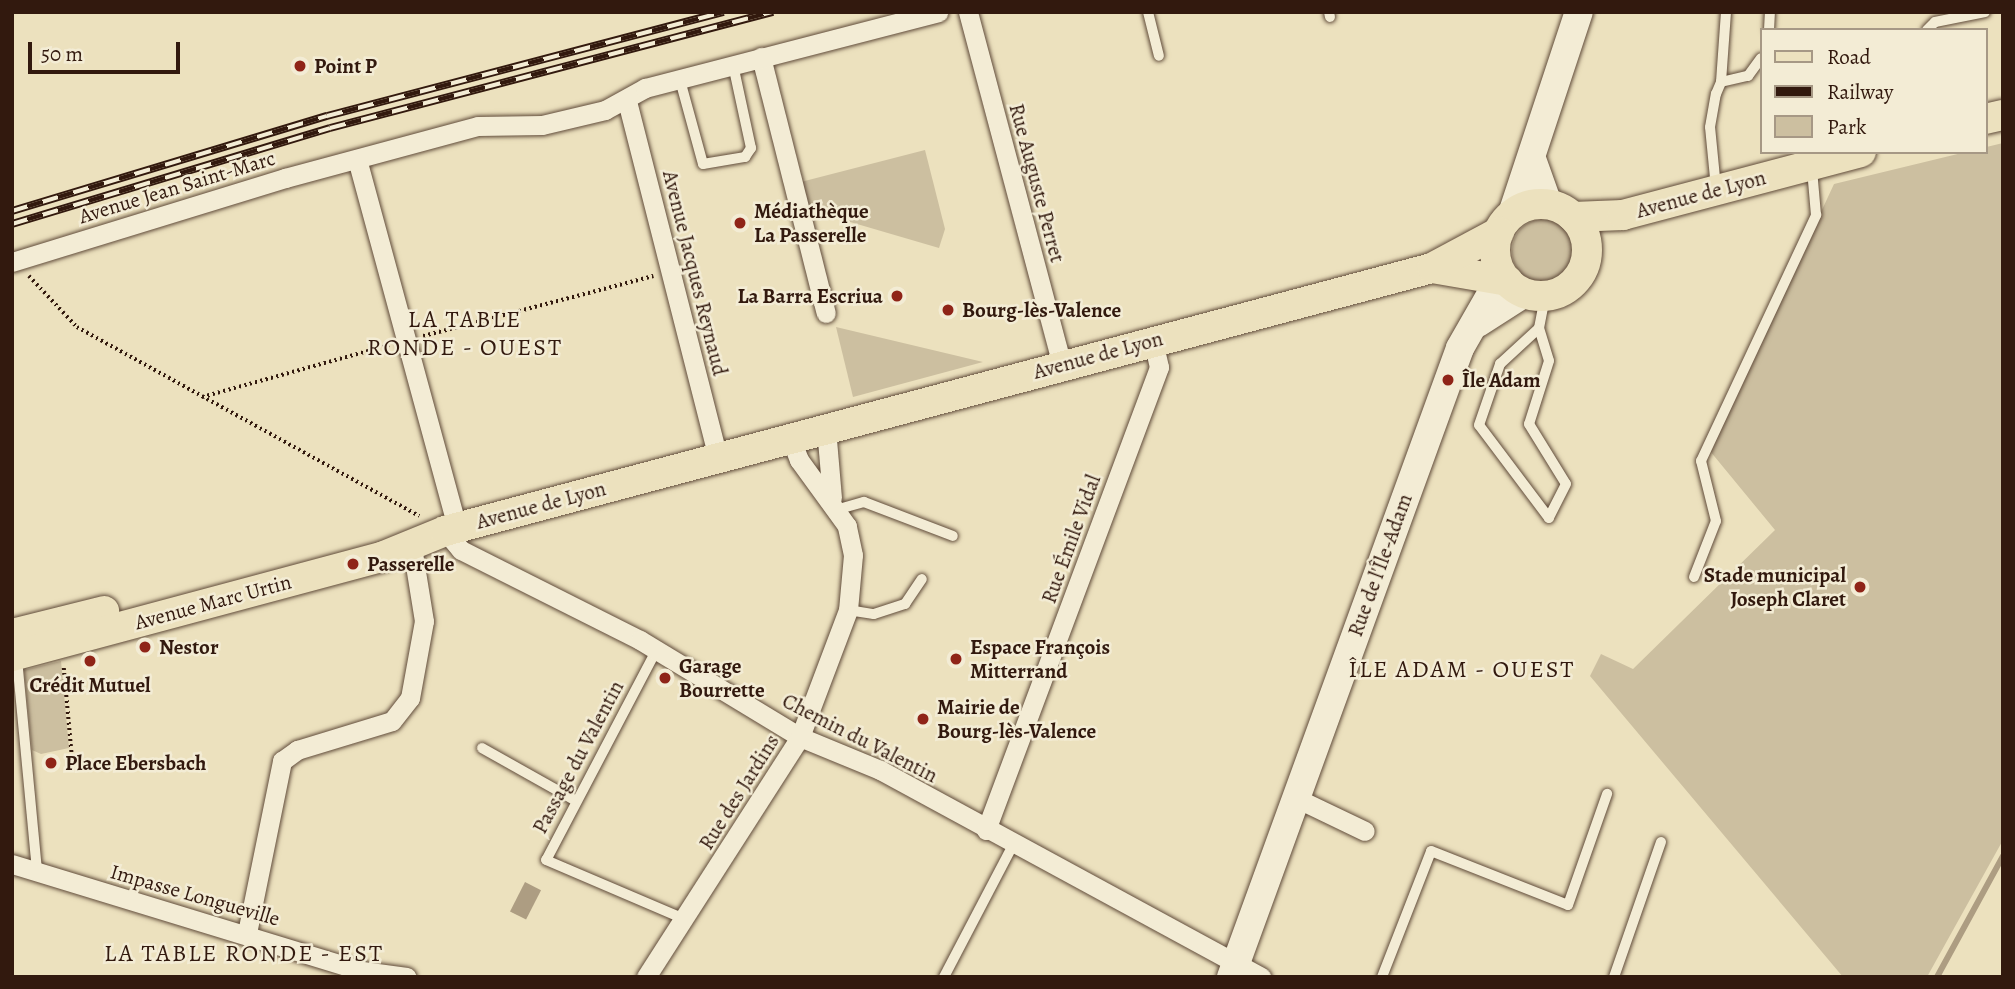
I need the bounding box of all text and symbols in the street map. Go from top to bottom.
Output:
scale bar [32,28,184,72]
legend [1759,28,1987,154]
text: 50 m [41,40,83,68]
text: Road [1827,43,1871,71]
place label: Point P [314,53,377,79]
marker: Point P [292,58,308,74]
text: Railway [1827,78,1893,106]
street label: Rue Auguste Perret [1004,101,1070,265]
text: Park [1827,113,1866,141]
street label: Avenue Jean Saint-Marc [76,145,278,229]
street label: Avenue de Lyon [1634,165,1768,223]
street label: Avenue Jacques Reynaud [657,168,733,378]
place label: Médiathèque La Passerelle [754,198,869,248]
marker: Médiathèque La Passerelle [732,215,748,231]
place label: La Barra Escriua [737,283,883,309]
marker: La Barra Escriua [889,288,905,304]
place label: Bourg-lès-Valence [962,297,1121,323]
marker: Bourg-lès-Valence [940,302,956,318]
district label: LA TABLE RONDE - OUEST [368,306,562,362]
street label: Avenue de Lyon [1031,326,1165,384]
place label: Île Adam [1462,367,1541,393]
marker: Île Adam [1440,372,1456,388]
street label: Rue Émile Vidal [1036,471,1106,607]
street label: Avenue de Lyon [474,476,608,534]
street label: Rue de l'Île-Adam [1342,490,1418,640]
place label: Passerelle [367,551,454,577]
marker: Passerelle [345,556,361,572]
place label: Stade municipal Joseph Claret [1704,562,1846,612]
street label: Avenue Marc Urtin [132,569,294,635]
marker: Stade municipal Joseph Claret [1852,579,1868,595]
place label: Nestor [159,634,219,660]
place label: Espace François Mitterrand [970,634,1110,684]
marker: Nestor [137,639,153,655]
marker: Espace François Mitterrand [948,651,964,667]
marker: Crédit Mutuel [82,653,98,669]
place label: Garage Bourrette [679,653,765,703]
district label: ÎLE ADAM - OUEST [1350,656,1574,684]
marker: Garage Bourrette [657,670,673,686]
place label: Crédit Mutuel [29,672,151,698]
street label: Passage du Valentin [527,676,629,838]
street label: Chemin du Valentin [778,688,942,788]
place label: Mairie de Bourg-lès-Valence [937,694,1096,744]
marker: Mairie de Bourg-lès-Valence [915,711,931,727]
street label: Rue des Jardins [693,730,785,854]
place label: Place Ebersbach [65,750,206,776]
marker: Place Ebersbach [43,755,59,771]
street label: Impasse Longueville [107,859,283,931]
district label: LA TABLE RONDE - EST [106,940,382,968]

